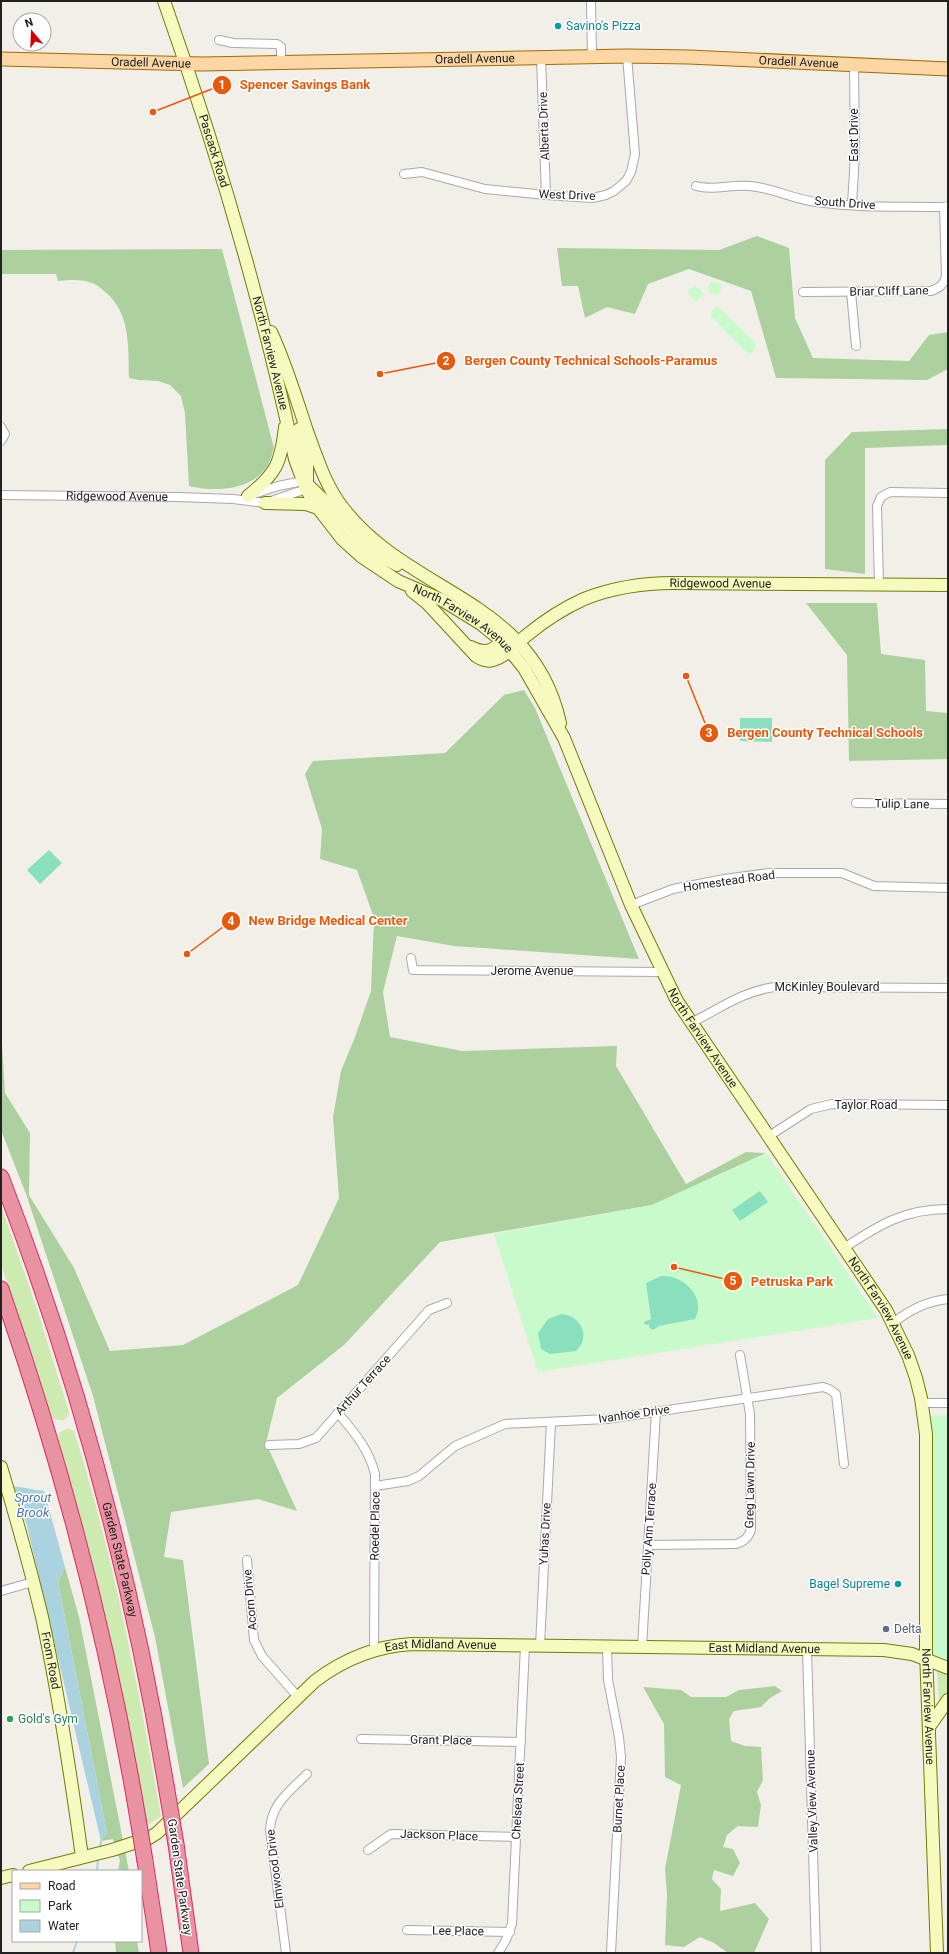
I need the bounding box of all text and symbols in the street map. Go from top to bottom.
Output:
north arrow [12,12,52,52]
text: N [23,16,35,30]
place label: Savino's Pizza [566,19,641,33]
marker: Savino's Pizza [553,21,563,31]
street label: Oradell Avenue [435,51,515,67]
street label: Oradell Avenue [758,53,839,71]
street label: Oradell Avenue [111,55,191,71]
callout: Spencer Savings Bank [212,72,378,97]
text: Spencer Savings Bank [240,77,371,92]
text: 1 [219,78,225,92]
street label: Alberta Drive [536,91,552,161]
street label: East Drive [847,108,861,162]
street label: Pascack Road [196,113,232,189]
street label: West Drive [538,187,596,203]
street label: South Drive [814,194,876,212]
street label: Briar Cliff Lane [849,283,929,299]
street label: North Farview Avenue [249,295,291,411]
callout: Bergen County Technical Schools-Paramus [436,348,725,373]
text: Bergen County Technical Schools-Paramus [465,353,718,368]
text: 2 [443,354,450,368]
street label: Ridgewood Avenue [66,489,168,504]
street label: Ridgewood Avenue [669,576,772,591]
street label: North Farview Avenue [411,581,516,656]
callout: Bergen County Technical Schools [699,720,931,745]
text: Bergen County Technical Schools [727,725,923,740]
text: 3 [706,726,713,740]
street label: Tulip Lane [875,797,929,811]
street label: Homestead Road [682,868,776,894]
callout: New Bridge Medical Center [221,908,416,933]
text: New Bridge Medical Center [248,913,408,928]
text: 4 [228,914,235,928]
street label: Jerome Avenue [491,964,573,978]
street label: McKinley Boulevard [775,980,879,994]
street label: North Farview Avenue [665,986,741,1091]
street label: Taylor Road [835,1098,897,1112]
street label: North Farview Avenue [845,1254,916,1361]
callout: Petruska Park [723,1269,841,1294]
text: 5 [730,1274,737,1288]
text: Petruska Park [751,1274,834,1289]
street label: Arthur Terrace [332,1352,394,1418]
street label: Ivanhoe Drive [597,1402,671,1426]
street label: Greg Lawn Drive [742,1441,758,1529]
street label: Polly Ann Terrace [639,1482,659,1576]
water label: Sprout Brook [15,1490,52,1520]
street label: Roedel Place [367,1491,383,1561]
street label: Garden State Parkway [99,1501,140,1619]
street label: Yuhas Drive [536,1502,554,1566]
street label: Acorn Drive [240,1569,260,1631]
place label: Bagel Supreme [809,1577,890,1591]
marker: Bagel Supreme [893,1579,903,1589]
place label: Delta [894,1622,922,1636]
marker: Delta [881,1624,891,1634]
street label: From Road [38,1631,63,1691]
street label: East Midland Avenue [383,1637,496,1655]
street label: East Midland Avenue [708,1641,820,1656]
street label: North Farview Avenue [919,1648,937,1765]
place label: Gold's Gym [18,1712,78,1726]
marker: Gold's Gym [5,1714,15,1724]
street label: Grant Place [410,1732,472,1748]
street label: Valley View Avenue [803,1749,821,1853]
street label: Chelsea Street [509,1762,527,1840]
street label: Burnet Place [610,1765,628,1833]
street label: Garden State Parkway [165,1818,195,1936]
street label: Jackson Place [400,1827,478,1843]
street label: Elmwood Drive [263,1829,287,1909]
legend [12,1870,142,1942]
text: Road [48,1879,76,1893]
text: Park [48,1899,73,1913]
text: Water [48,1919,79,1933]
street label: Lee Place [432,1924,484,1938]

